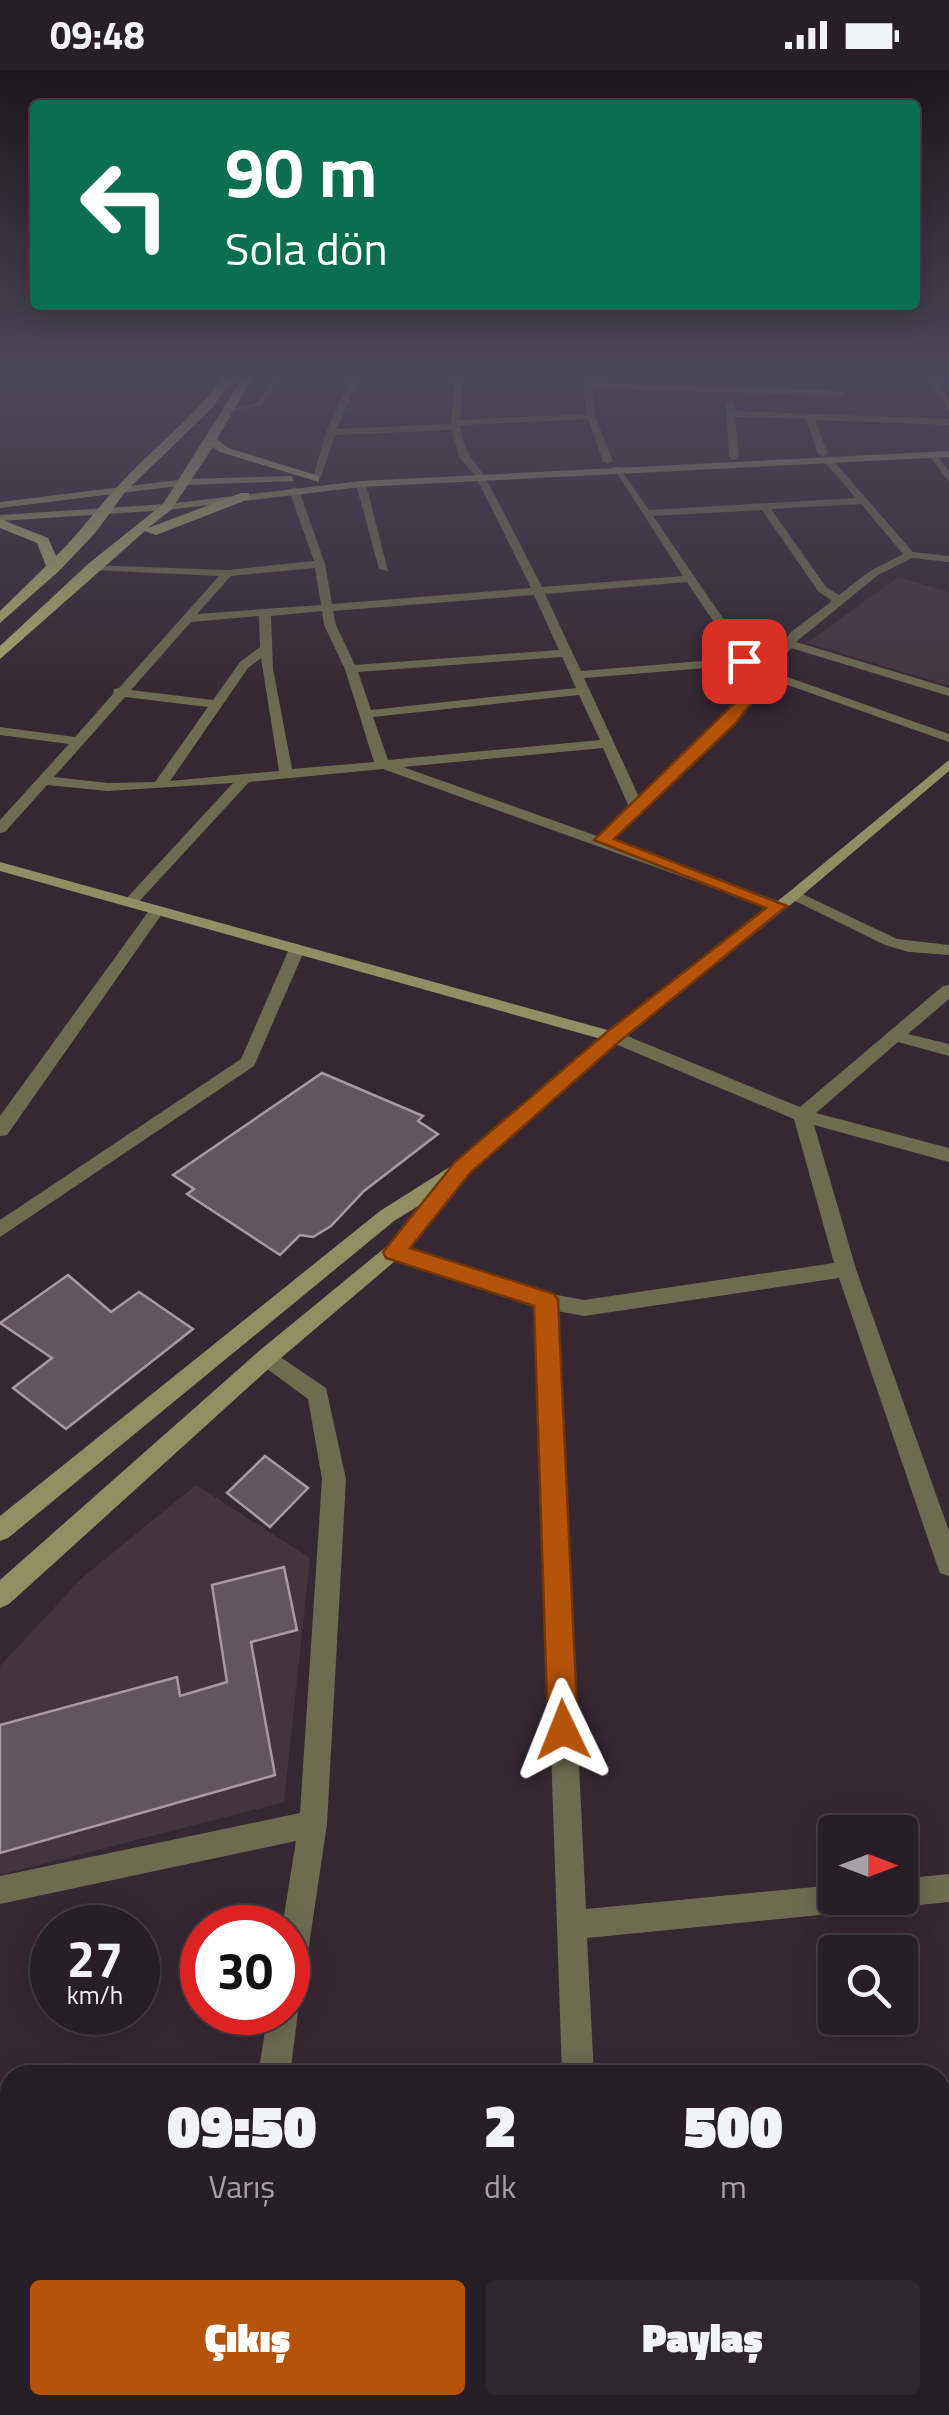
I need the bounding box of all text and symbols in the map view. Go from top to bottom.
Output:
text: 09:48 [50,6,145,64]
text: 90 m [225,118,378,224]
icon: left [60,140,190,270]
text: Sola dön [225,214,388,282]
pin [702,619,787,704]
icon: arrive [717,634,772,689]
position arrow [511,1678,615,1782]
north arrow [818,1815,918,1915]
map controls [818,1815,918,2035]
speed limit sign: 30 [180,1905,310,2035]
text: 27 [67,1920,123,1996]
button: search [818,1935,918,2035]
text: km/h [67,1976,123,2014]
text: 09:50 [167,2079,316,2170]
text: 2 [484,2079,517,2170]
text: 500 [684,2079,783,2170]
text: Varış [208,2162,275,2210]
text: dk [484,2162,516,2210]
text: m [720,2162,747,2210]
button: Çıkış [30,2280,465,2395]
button: Paylaş [485,2280,920,2395]

